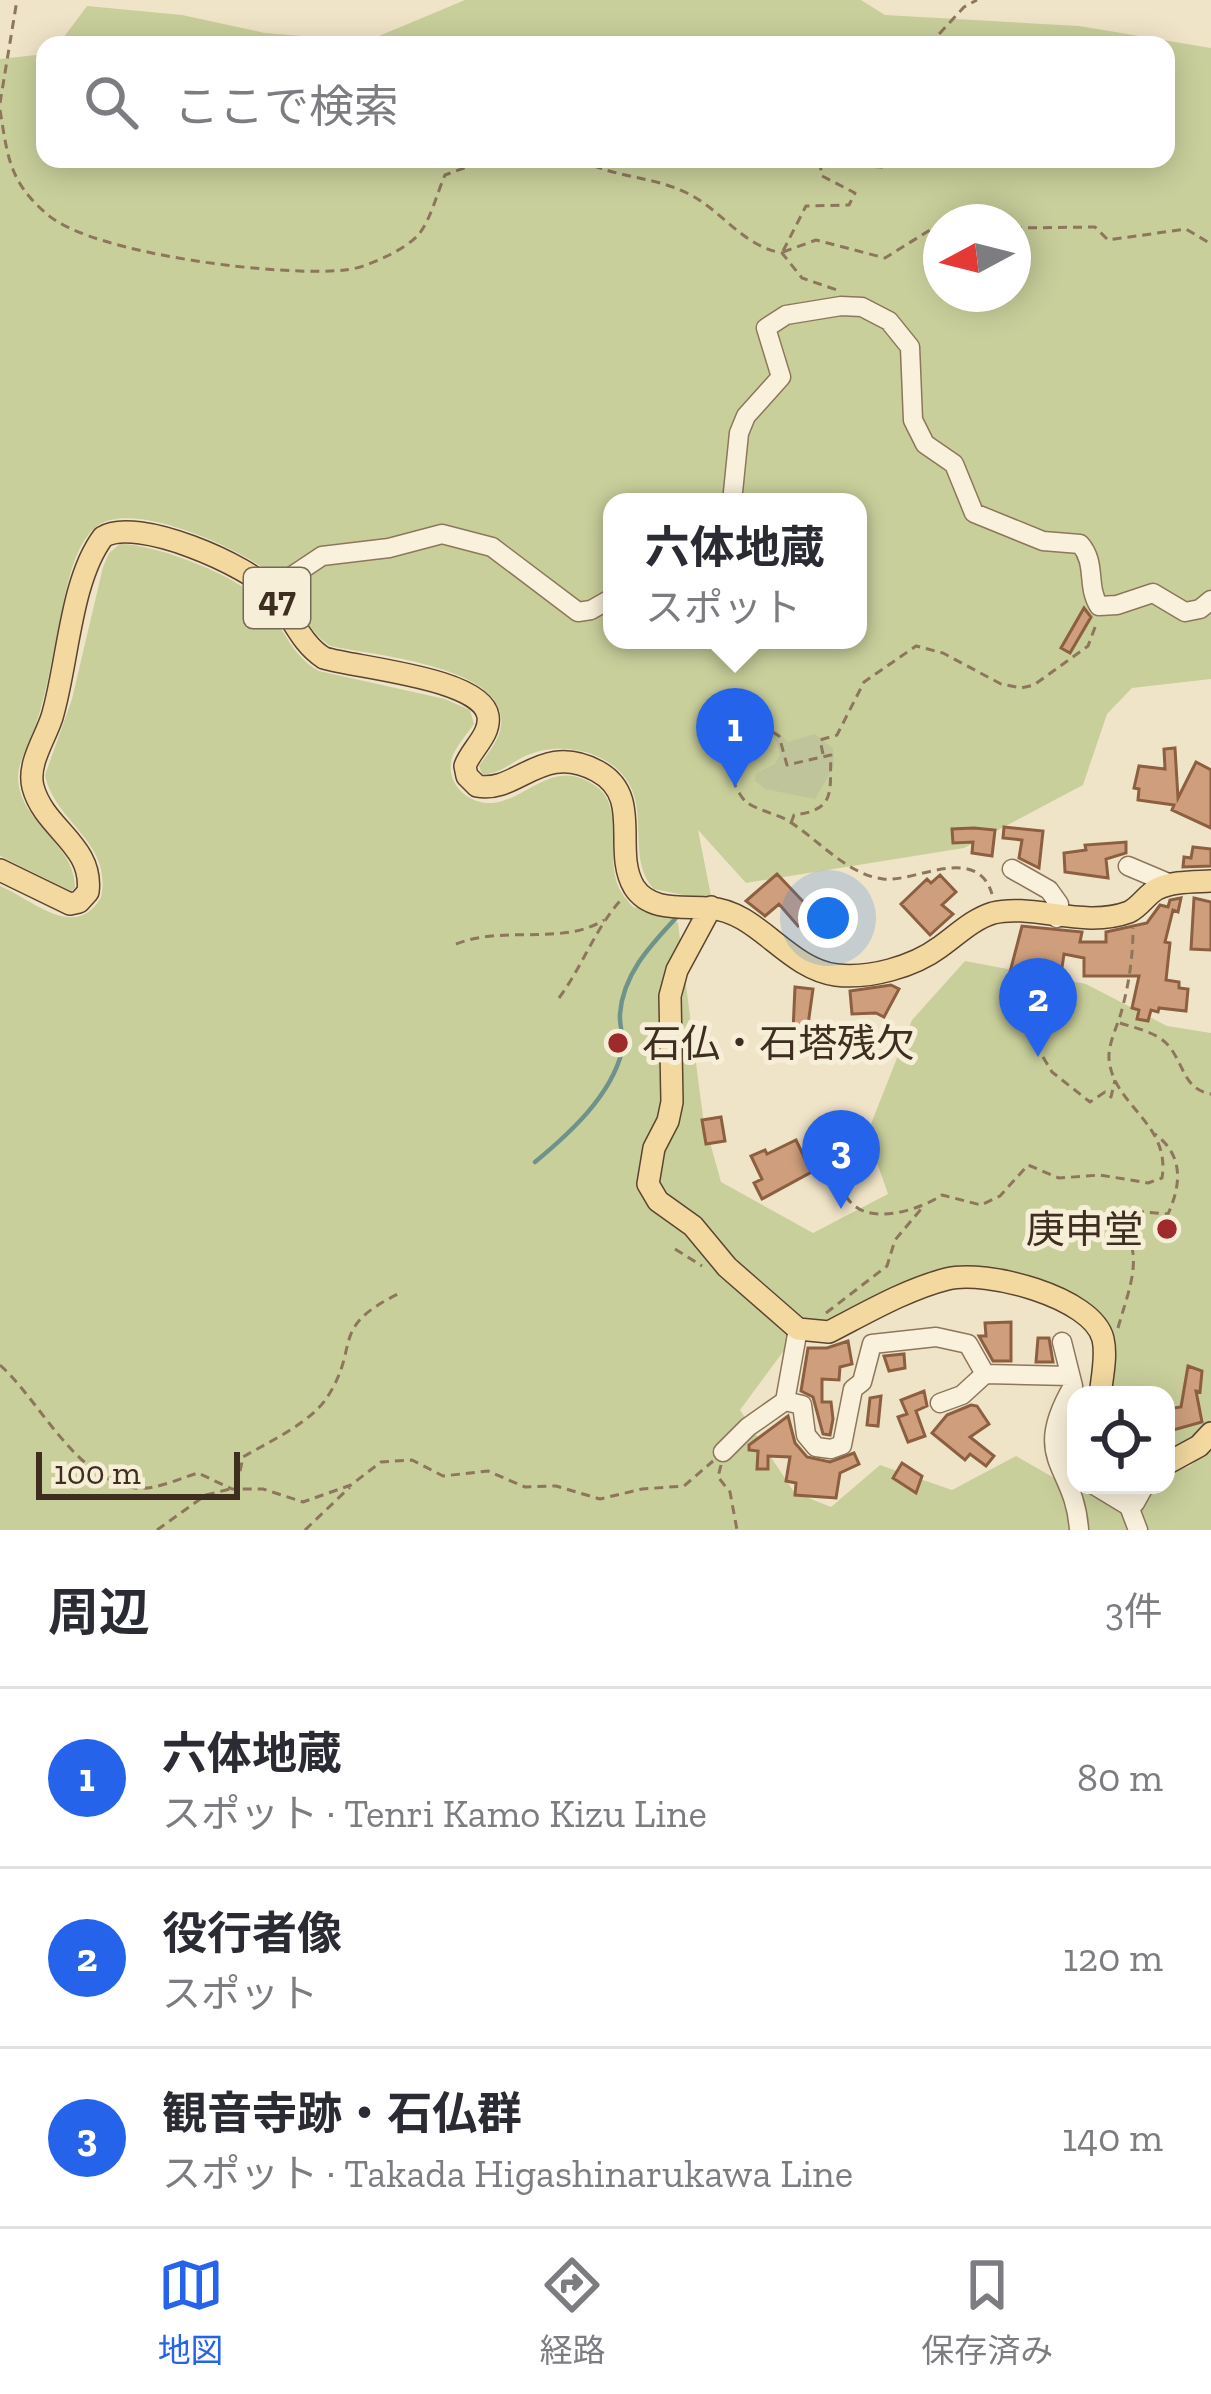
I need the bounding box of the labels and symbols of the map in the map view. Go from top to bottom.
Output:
north arrow [923,204,1031,312]
road number: 47 [244,568,310,628]
pin: 1 [696,688,774,787]
your location [798,888,858,948]
pin: 2 [999,958,1077,1057]
place label: 石仏・石塔残欠 [642,1020,915,1067]
marker: 石仏・石塔残欠 [605,1030,631,1056]
pin: 3 [802,1110,880,1209]
place label: 庚申堂 [1026,1206,1143,1253]
marker: 庚申堂 [1154,1216,1180,1242]
scale bar [36,1446,240,1499]

